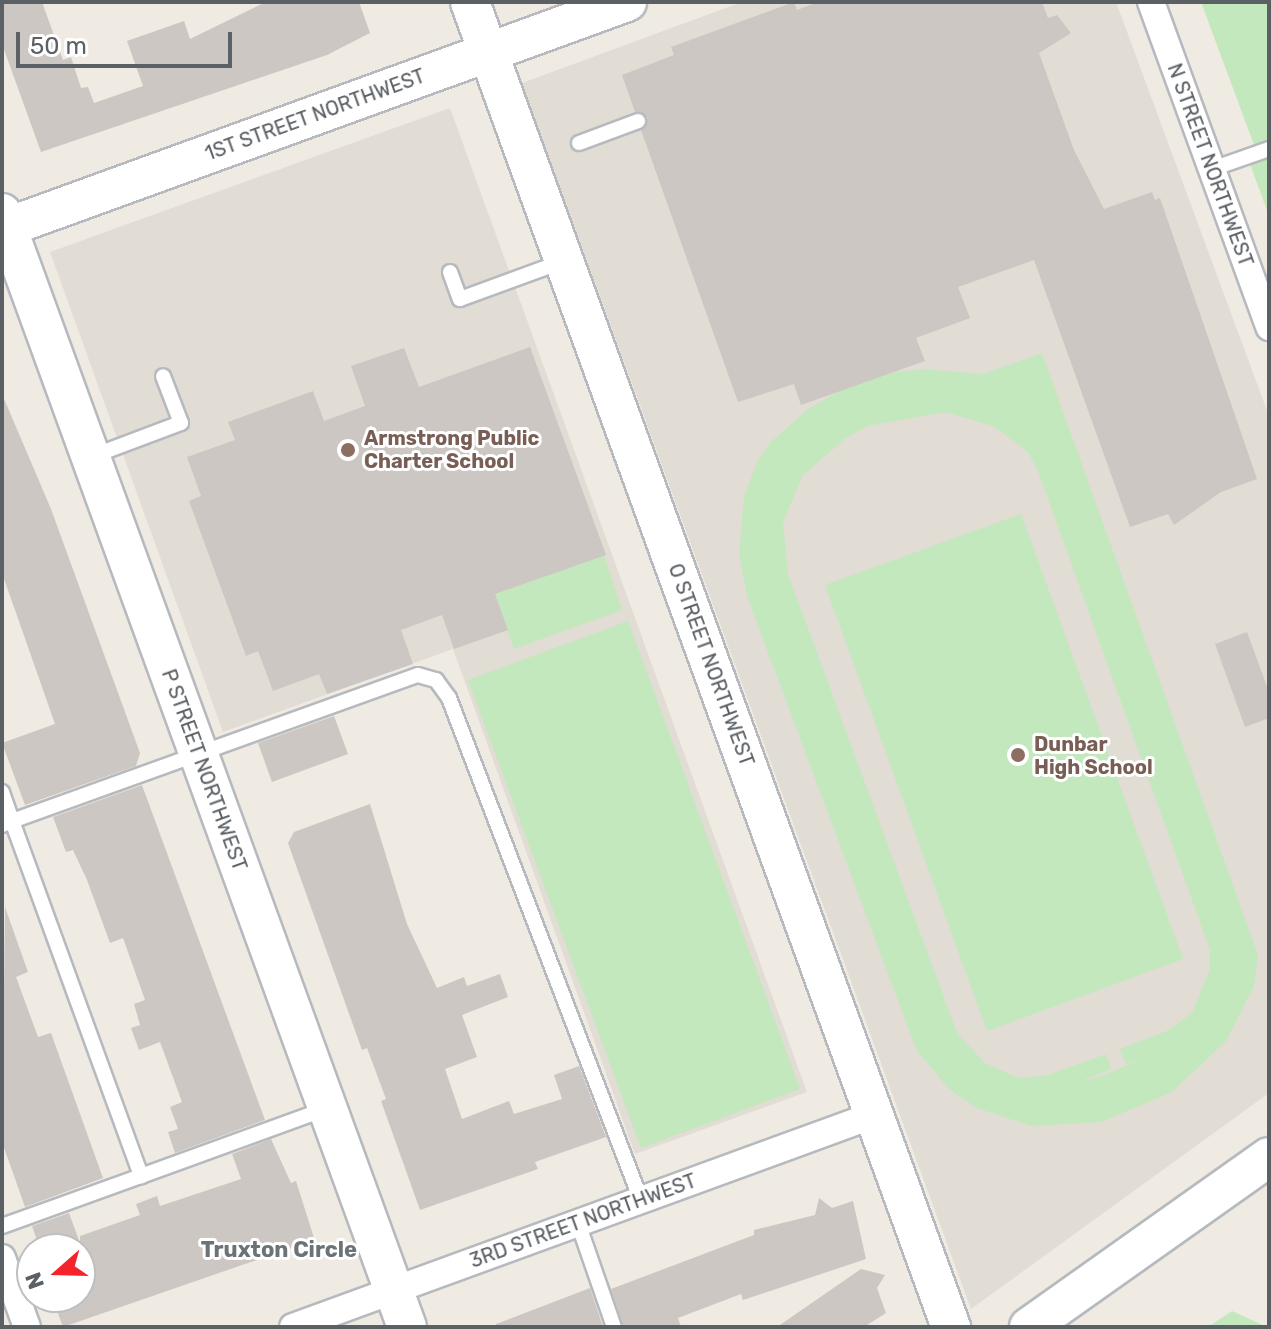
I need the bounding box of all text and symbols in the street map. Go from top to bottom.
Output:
scale bar [20,16,236,66]
text: 50 m [30,32,87,60]
street label: N STREET NORTHWEST [1162,60,1258,270]
street label: 1ST STREET NORTHWEST [201,64,429,166]
place label: Armstrong Public Charter School [364,426,539,473]
marker: Armstrong Public Charter School [339,441,357,459]
street label: O STREET NORTHWEST [663,560,759,770]
street label: P STREET NORTHWEST [156,666,252,874]
place label: Dunbar High School [1034,732,1153,779]
marker: Dunbar High School [1009,746,1027,764]
street label: 3RD STREET NORTHWEST [466,1169,700,1273]
north arrow [16,1233,96,1313]
district label: Truxton Circle [201,1237,357,1263]
text: N [19,1269,50,1293]

